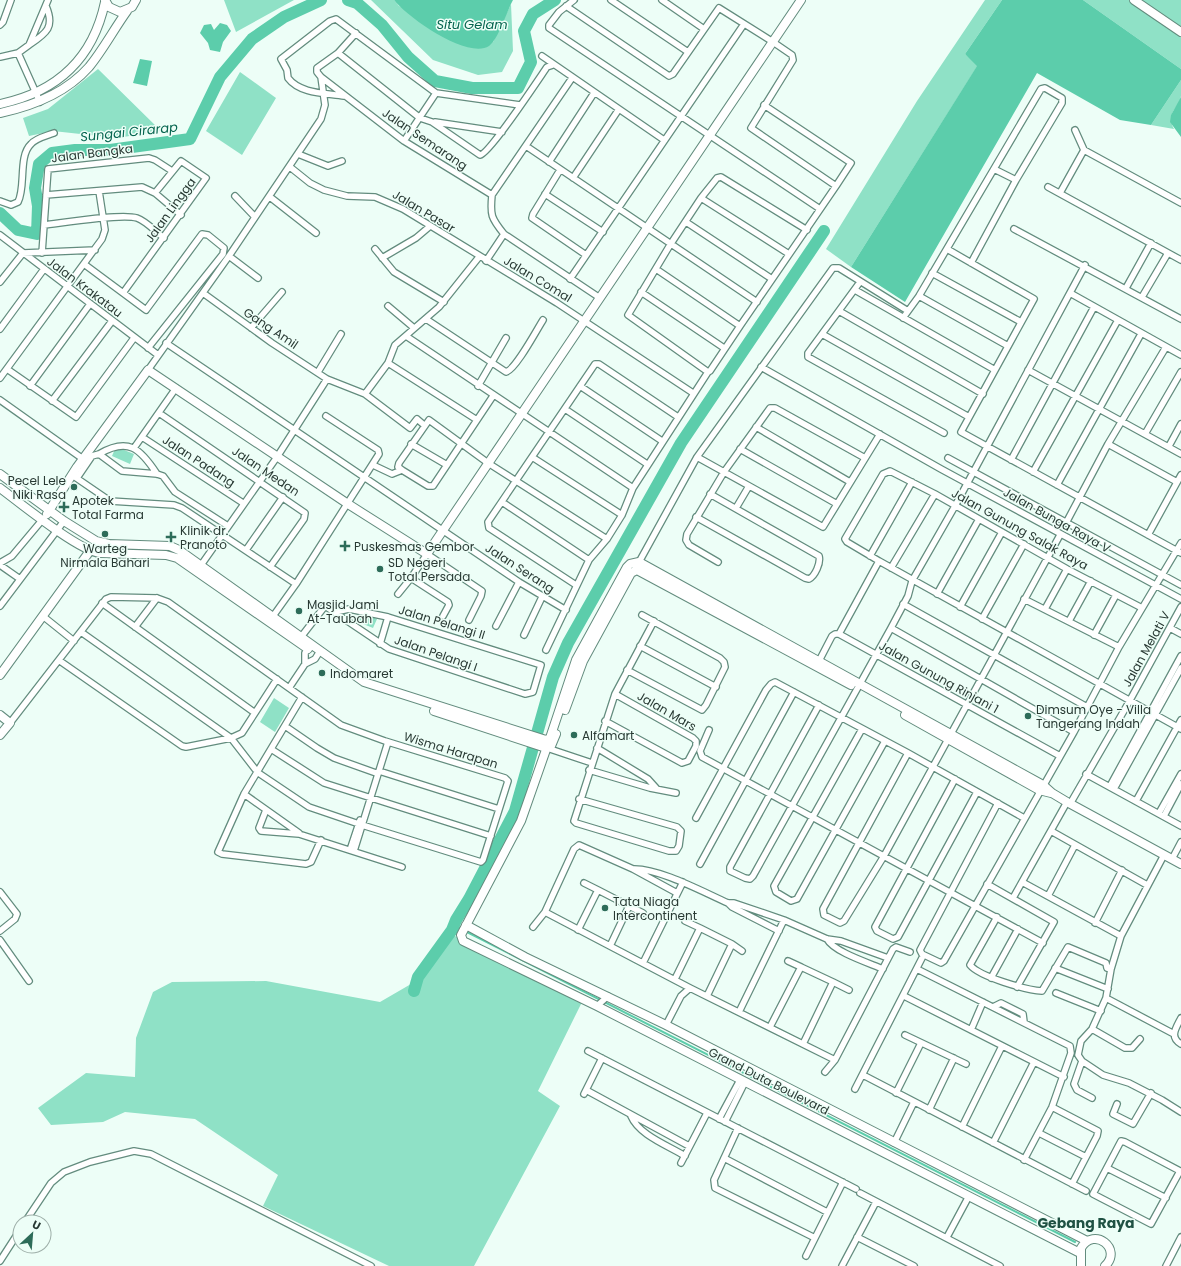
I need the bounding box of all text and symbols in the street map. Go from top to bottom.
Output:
water label: Situ Gelam [436,15,508,34]
street label: Jalan Semarang [379,104,471,174]
water label: Sungai Cirarap [79,117,179,147]
street label: Jalan Bangka [50,140,134,166]
street label: Jalan Lingga [141,174,199,246]
street label: Jalan Pasar [389,186,459,237]
street label: Jalan Comal [501,252,575,306]
street label: Jalan Krakatau [44,253,126,321]
street label: Gang Amil [240,303,302,353]
street label: Jalan Padang [159,431,239,491]
street label: Jalan Medan [229,442,303,500]
place label: Pecel Lele Niki Rasa [8,472,66,503]
marker: Pecel Lele Niki Rasa [69,482,79,492]
street label: Jalan Bunga Raya V [1000,483,1114,557]
street label: Jalan Gunung Salak Raya [949,484,1091,574]
place label: Apotek Total Farma [72,492,144,523]
marker: Apotek Total Farma [59,502,69,512]
place label: Klinik dr. Pranoto [180,522,228,553]
marker: Warteg Nirmala Bahari [100,529,110,539]
marker: Klinik dr. Pranoto [165,531,177,543]
place label: Puskesmas Gembor [354,538,475,555]
street label: Jalan Serang [482,539,558,597]
place label: Warteg Nirmala Bahari [60,540,150,571]
marker: Puskesmas Gembor [339,540,351,552]
place label: SD Negeri Total Persada [388,554,470,585]
marker: SD Negeri Total Persada [375,564,385,574]
place label: Masjid Jami At-Taubah [307,596,379,627]
street label: Jalan Pelangi II [397,601,487,643]
marker: Masjid Jami At-Taubah [294,606,304,616]
street label: Jalan Melati V [1118,608,1174,690]
street label: Jalan Pelangi I [392,631,480,675]
street label: Jalan Gunung Rinjani 1 [876,637,1002,717]
place label: Indomaret [330,665,393,682]
marker: Indomaret [317,668,327,678]
street label: Jalan Mars [634,687,700,735]
place label: Dimsum Oye - Villa Tangerang Indah [1036,701,1151,732]
marker: Dimsum Oye - Villa Tangerang Indah [1023,711,1033,721]
place label: Alfamart [582,727,634,744]
street label: Wisma Harapan [402,728,500,772]
marker: Alfamart [569,730,579,740]
place label: Tata Niaga Intercontinent [613,893,697,924]
marker: Tata Niaga Intercontinent [600,903,610,913]
street label: Grand Duta Boulevard [706,1043,832,1119]
district label: Gebang Raya [1037,1213,1135,1233]
north arrow [12,1214,52,1254]
text: U [29,1216,44,1234]

